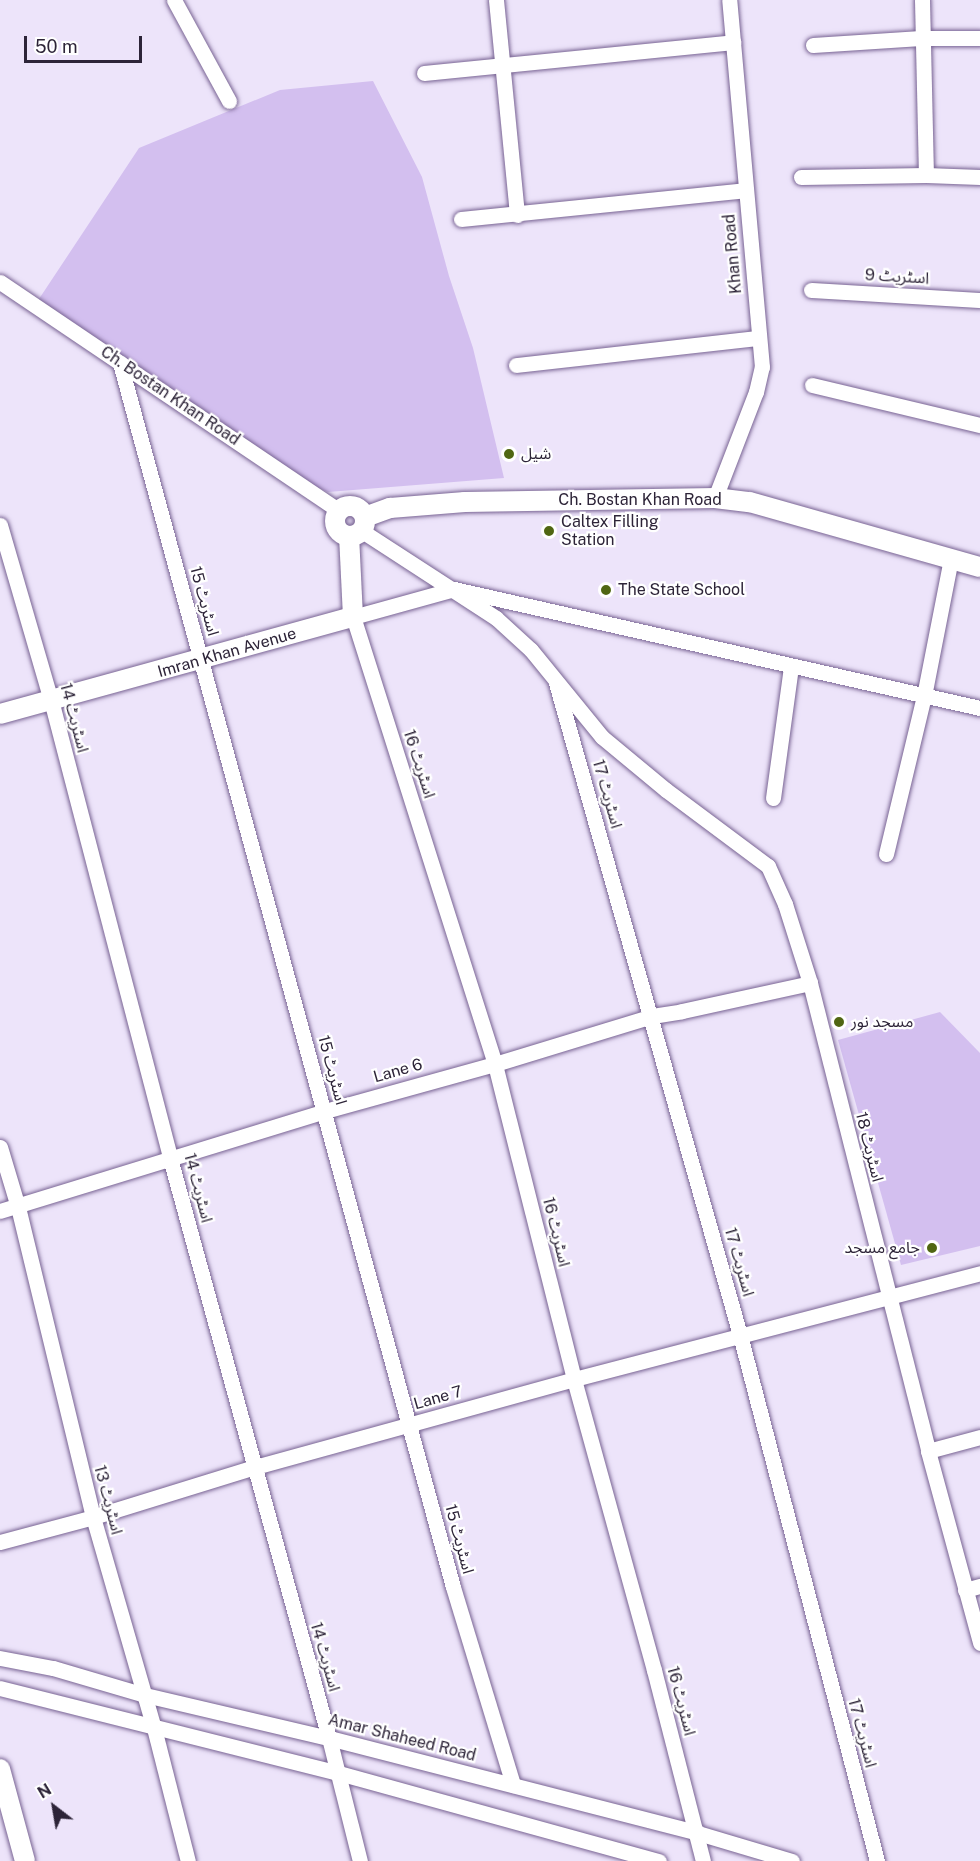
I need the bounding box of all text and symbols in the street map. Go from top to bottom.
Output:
scale bar [27,24,146,62]
text: 50 m [35,36,78,57]
street label: Khan Road [720,213,746,295]
street label: اسٹریٹ 9 [864,266,930,288]
street label: Ch. Bostan Khan Road [97,342,243,450]
place label: شیل [521,444,551,464]
marker: شیل [502,447,516,461]
street label: Ch. Bostan Khan Road [558,490,722,510]
place label: Caltex Filling Station [561,512,659,550]
marker: Caltex Filling Station [542,524,556,538]
street label: اسٹریٹ 15 [186,564,222,638]
place label: The State School [618,580,745,600]
marker: The State School [599,583,613,597]
street label: Imran Khan Avenue [155,624,299,682]
street label: اسٹریٹ 14 [56,681,92,755]
street label: اسٹریٹ 16 [399,727,439,801]
street label: اسٹریٹ 17 [588,757,626,831]
place label: مسجد نور [851,1012,913,1032]
marker: مسجد نور [832,1015,846,1029]
street label: اسٹریٹ 15 [314,1033,350,1107]
street label: Lane 6 [371,1055,425,1087]
street label: اسٹریٹ 18 [851,1110,887,1184]
street label: اسٹریٹ 14 [180,1151,216,1225]
street label: اسٹریٹ 16 [538,1195,574,1269]
street label: اسٹریٹ 17 [720,1225,758,1299]
place label: جامع مسجد [844,1238,920,1258]
marker: جامع مسجد [925,1241,939,1255]
street label: Lane 7 [412,1382,464,1414]
street label: اسٹریٹ 13 [90,1463,126,1537]
street label: اسٹریٹ 15 [441,1502,477,1576]
street label: اسٹریٹ 14 [306,1620,344,1694]
street label: اسٹریٹ 16 [663,1664,699,1738]
street label: اسٹریٹ 17 [844,1696,880,1770]
street label: Amar Shaheed Road [326,1710,478,1766]
north arrow [24,1777,84,1837]
text: N [34,1780,55,1803]

